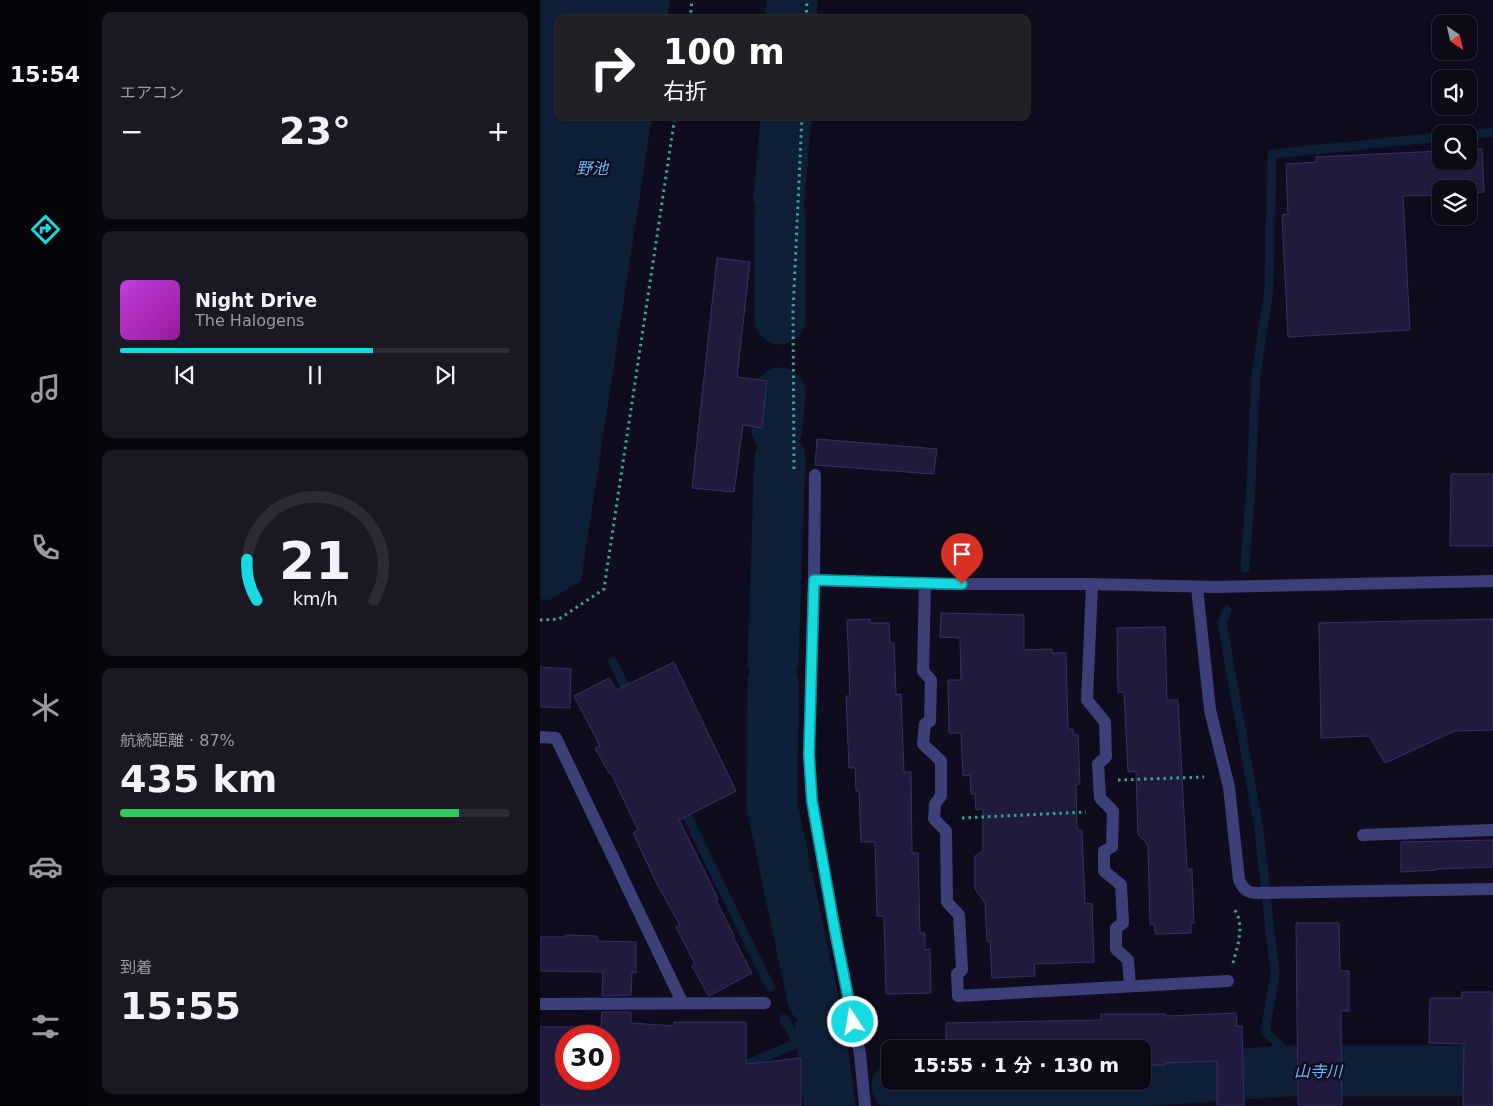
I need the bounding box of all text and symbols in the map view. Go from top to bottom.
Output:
north arrow [1432,15,1478,60]
map controls [1432,15,1477,225]
text: 100 m [663,32,785,72]
icon: right [580,35,645,100]
text: 15:54 [10,62,80,87]
button: sound [1432,70,1477,115]
text: 右折 [663,79,707,104]
text: エアコン [120,83,184,102]
text: 23° [279,109,351,153]
text: − [120,115,143,148]
text: + [487,115,510,148]
button: search [1432,125,1477,170]
water label: 野池 [576,159,610,178]
button: layers [1432,180,1477,225]
icon: directions [28,212,63,247]
text: Night Drive [195,289,317,311]
text: The Halogens [195,311,304,330]
icon: previous [171,361,199,389]
icon: pause [301,361,329,389]
icon: next [431,361,459,389]
icon: music [28,371,63,406]
icon: phone [28,530,63,565]
text: 21 [279,531,351,591]
pin [941,533,983,584]
icon: arrive [948,540,976,568]
text: km/h [292,588,338,609]
icon: climate [28,690,63,725]
text: 航続距離 · 87% [120,731,235,750]
text: 435 km [120,757,277,801]
icon: car [28,849,63,884]
text: 到着 [120,958,152,977]
text: 15:55 [120,984,241,1028]
position arrow [826,995,878,1047]
icon: filters [28,1009,63,1044]
speed limit sign: 30 [555,1025,620,1090]
text: 15:55 · 1 分 · 130 m [913,1054,1119,1076]
water label: 山寺川 [1294,1062,1344,1081]

